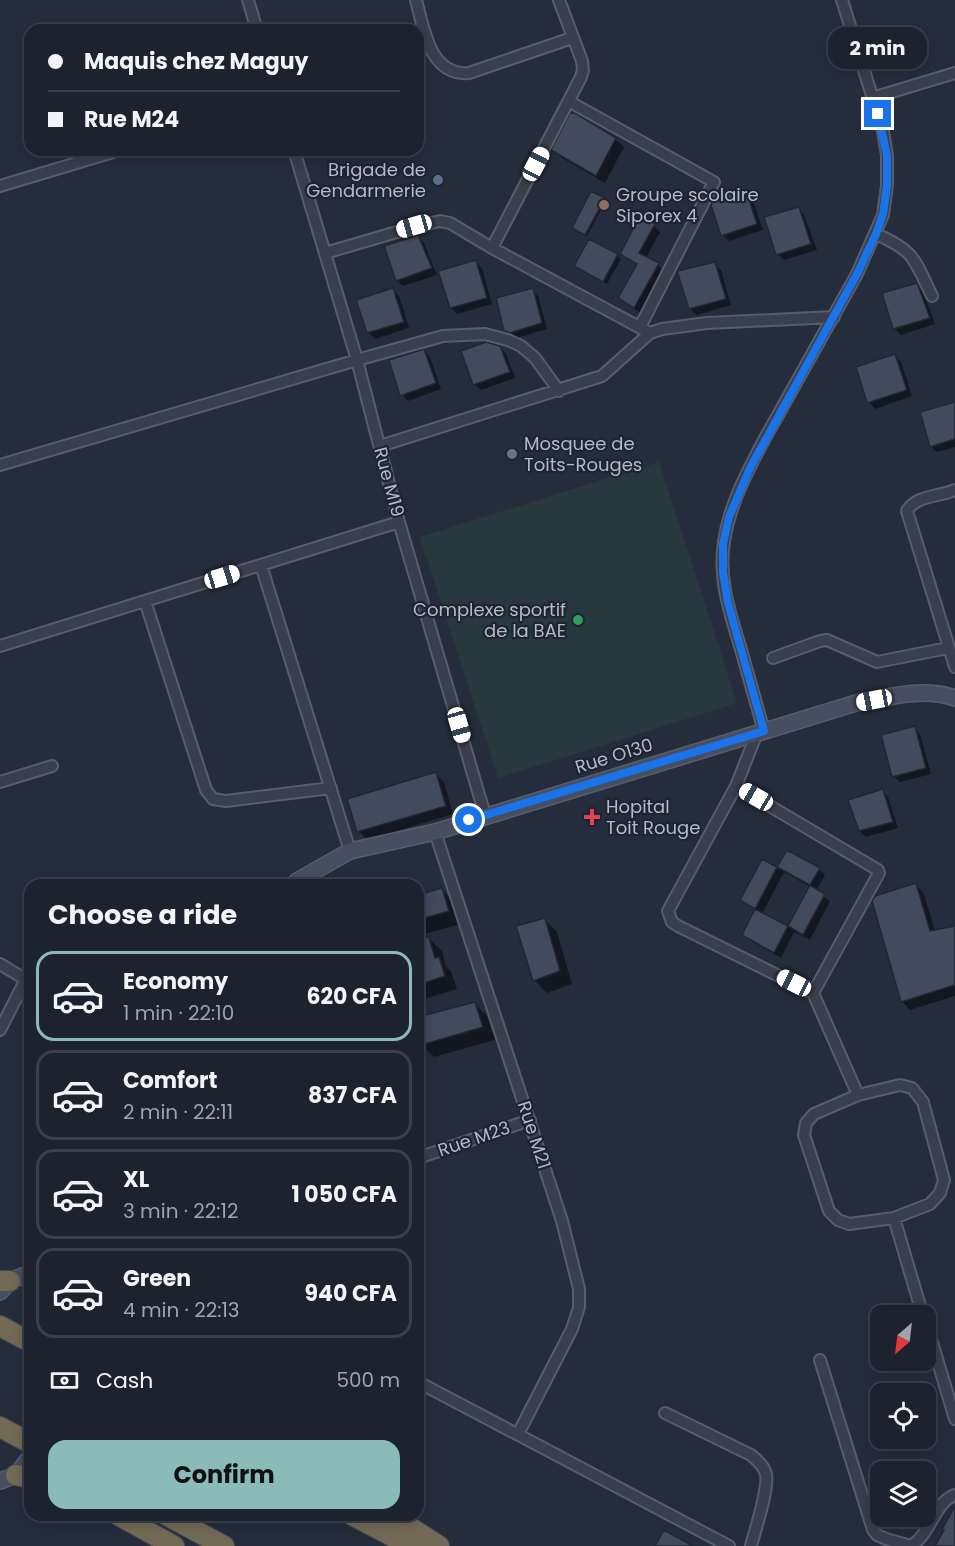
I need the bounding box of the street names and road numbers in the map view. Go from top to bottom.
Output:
street label: Rue M19 [368,444,411,519]
street label: Rue O130 [572,732,656,779]
street label: Rue M21 [512,1098,557,1172]
street label: Rue M23 [434,1115,513,1163]

